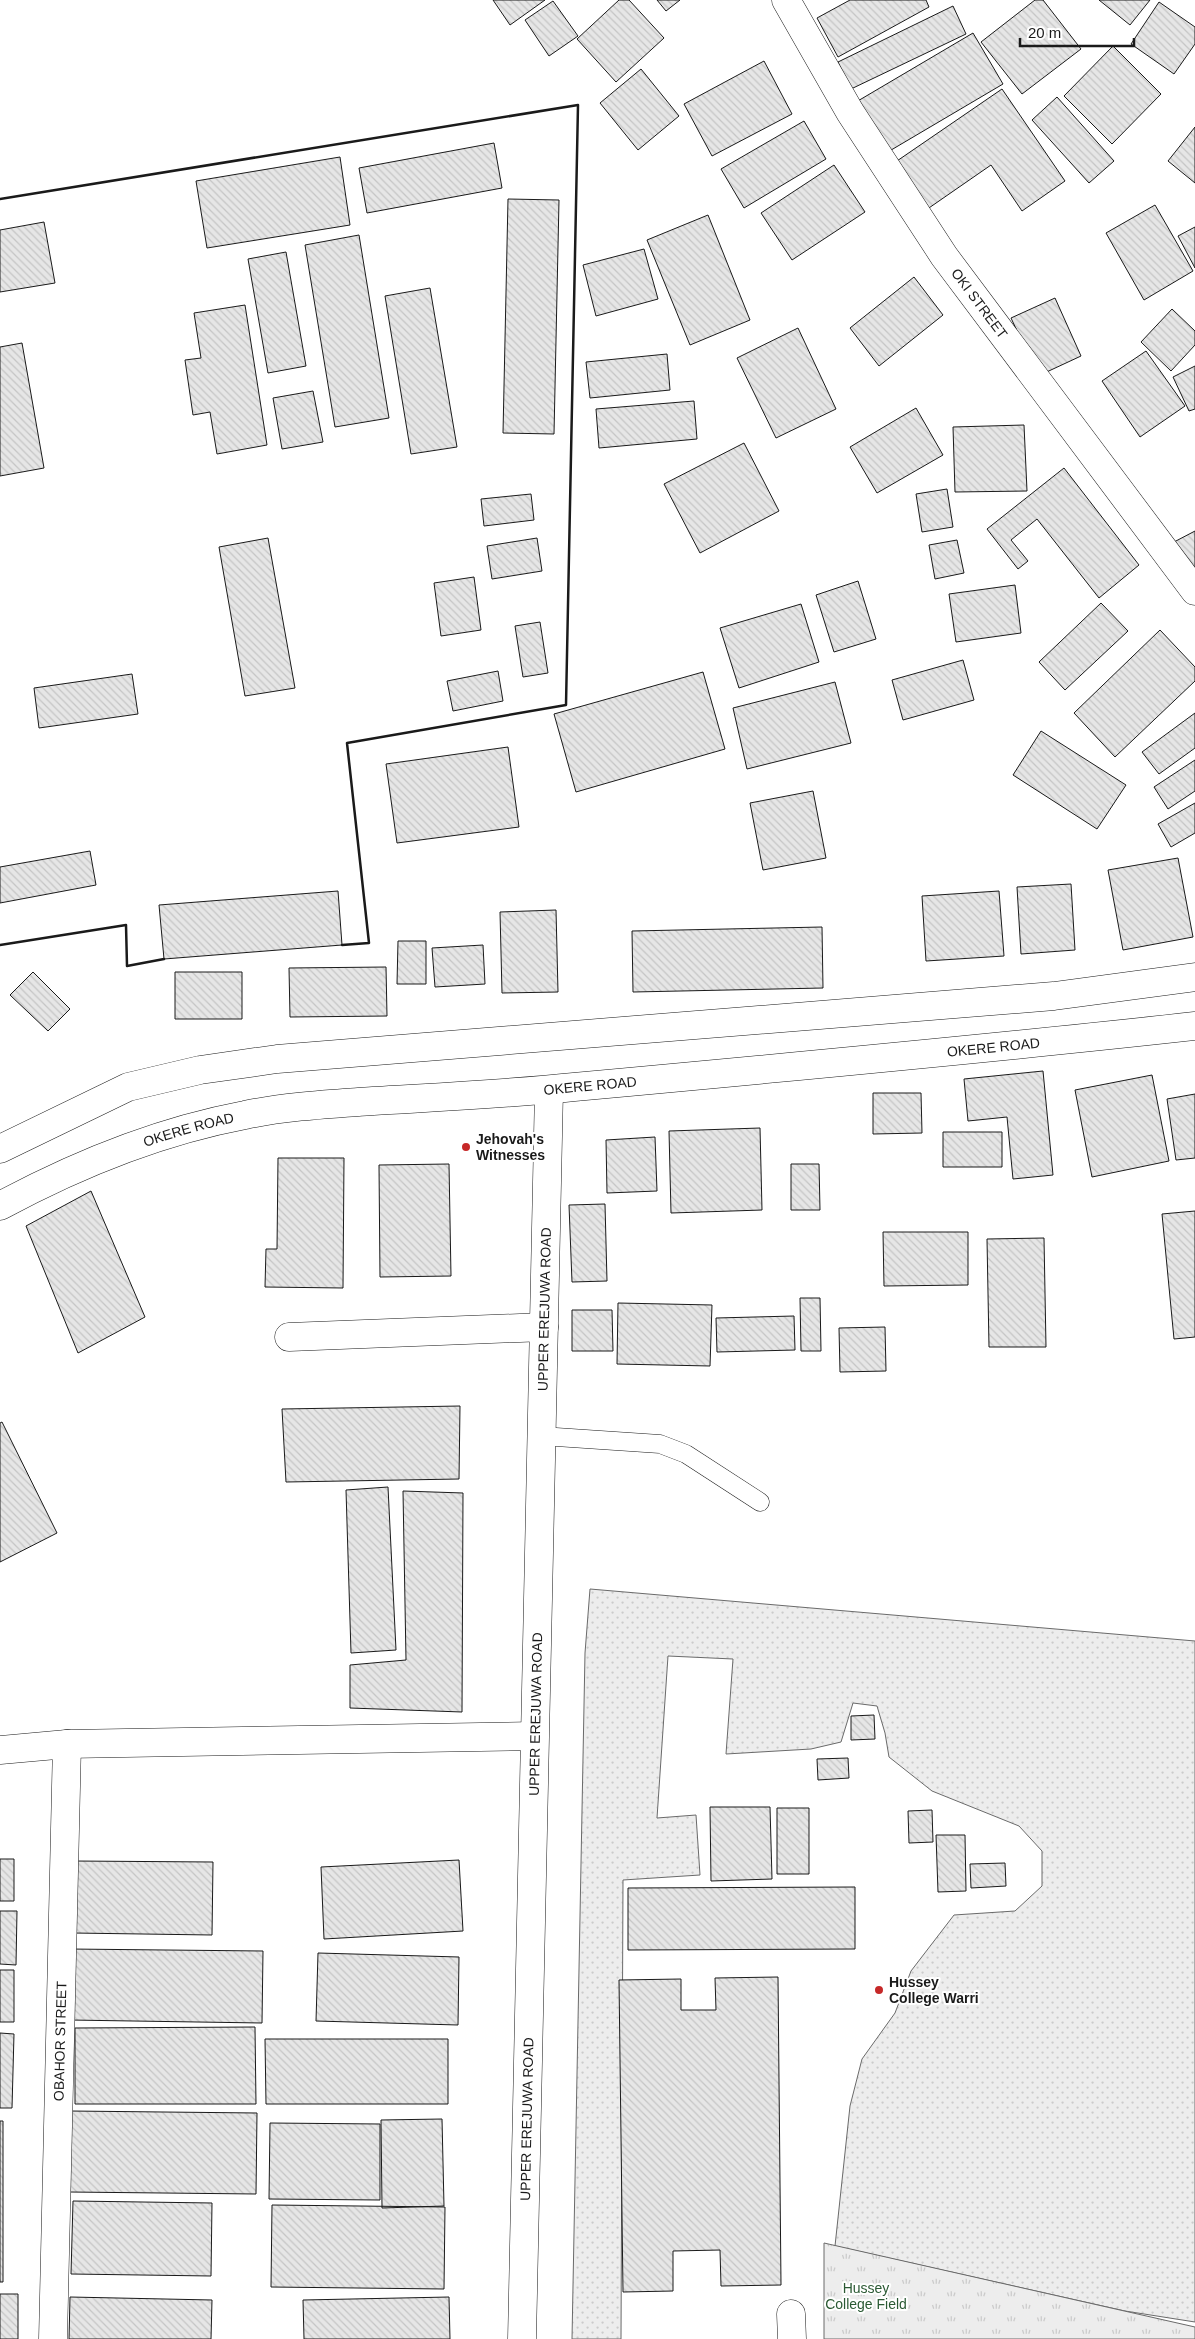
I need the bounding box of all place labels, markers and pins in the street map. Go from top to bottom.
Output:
place label: Jehovah's Witnesses [476,1131,545,1163]
marker: Jehovah's Witnesses [460,1141,472,1153]
place label: Hussey College Warri [889,1974,979,2006]
marker: Hussey College Warri [873,1984,885,1996]

